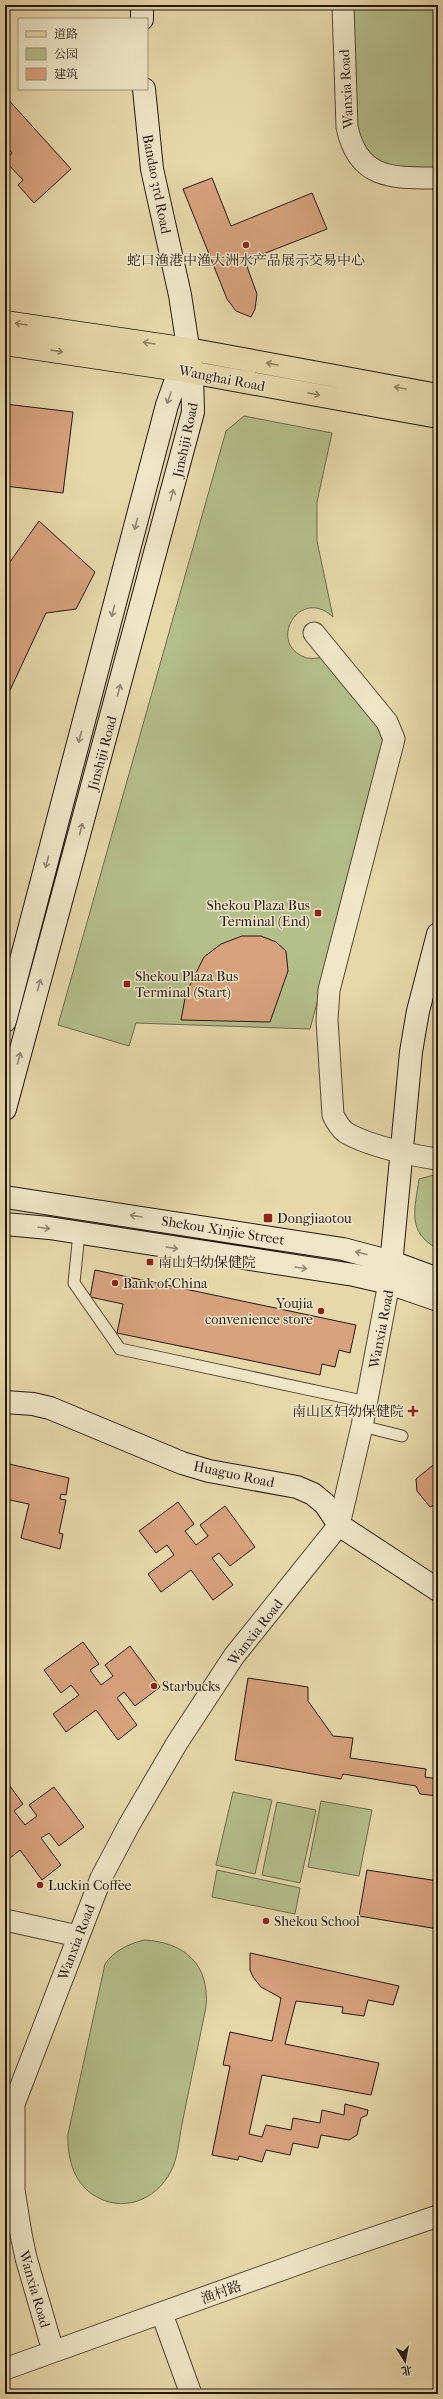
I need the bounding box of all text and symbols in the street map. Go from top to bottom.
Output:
legend [18,18,148,90]
text: 道路 [54,27,78,41]
text: 公园 [54,47,78,61]
street label: Wanxia Road [336,48,357,130]
text: 建筑 [54,67,78,81]
street label: Bandao 3rd Road [139,133,175,236]
marker: 蛇口渔港中渔大洲水产品展示交易中心 [241,240,251,250]
place label: 蛇口渔港中渔大洲水产品展示交易中心 [127,252,365,269]
one-way arrow [14,320,27,328]
one-way arrow [143,339,156,347]
one-way arrow [51,347,64,355]
one-way arrow [266,360,279,368]
street label: Wanghai Road [176,362,267,395]
one-way arrow [394,383,407,391]
one-way arrow [307,391,320,399]
one-way arrow [165,392,173,404]
street label: Jinshiji Road [169,401,202,480]
one-way arrow [169,489,176,502]
one-way arrow [132,517,139,530]
one-way arrow [109,604,116,617]
one-way arrow [116,684,123,697]
street label: Jinshiji Road [84,714,121,793]
one-way arrow [76,730,83,743]
one-way arrow [78,823,85,836]
one-way arrow [43,856,50,869]
place label: Shekou Plaza Bus Terminal (End) [207,897,310,930]
marker: Shekou Plaza Bus Terminal (End) [313,908,323,918]
place label: Shekou Plaza Bus Terminal (Start) [135,968,238,1001]
one-way arrow [36,979,43,992]
marker: Shekou Plaza Bus Terminal (Start) [122,979,132,989]
one-way arrow [16,1052,23,1065]
place label: Dongjiaotou [277,1210,352,1227]
one-way arrow [130,1212,143,1220]
street label: Shekou Xinjie Street [160,1212,286,1249]
marker: Dongjiaotou [262,1212,274,1224]
one-way arrow [37,1224,50,1232]
one-way arrow [165,1244,178,1252]
one-way arrow [355,1249,368,1257]
place label: 南山妇幼保健院 [158,1254,256,1271]
marker: 南山妇幼保健院 [145,1257,155,1267]
one-way arrow [294,1264,307,1272]
place label: Bank of China [123,1275,208,1292]
marker: Bank of China [110,1278,120,1288]
street label: Wanxia Road [365,1288,397,1371]
place label: Youjia convenience store [205,1295,314,1328]
marker: Youjia convenience store [316,1306,326,1316]
place label: 南山区妇幼保健院 [292,1403,404,1420]
marker: 南山区妇幼保健院 [407,1405,419,1417]
street label: Huaguo Road [192,1458,276,1491]
street label: Wanxia Road [224,1595,287,1670]
place label: Starbucks [162,1678,220,1695]
marker: Starbucks [149,1681,159,1691]
place label: Luckin Coffee [48,1877,132,1894]
marker: Luckin Coffee [35,1880,45,1890]
street label: Wanxia Road [54,1902,99,1983]
place label: Shekou School [274,1913,360,1930]
marker: Shekou School [261,1916,271,1926]
street label: Wanxia Road [15,2248,54,2330]
street label: 渔村路 [199,2277,244,2308]
north arrow [385,2341,425,2381]
text: 北 [400,2363,413,2378]

